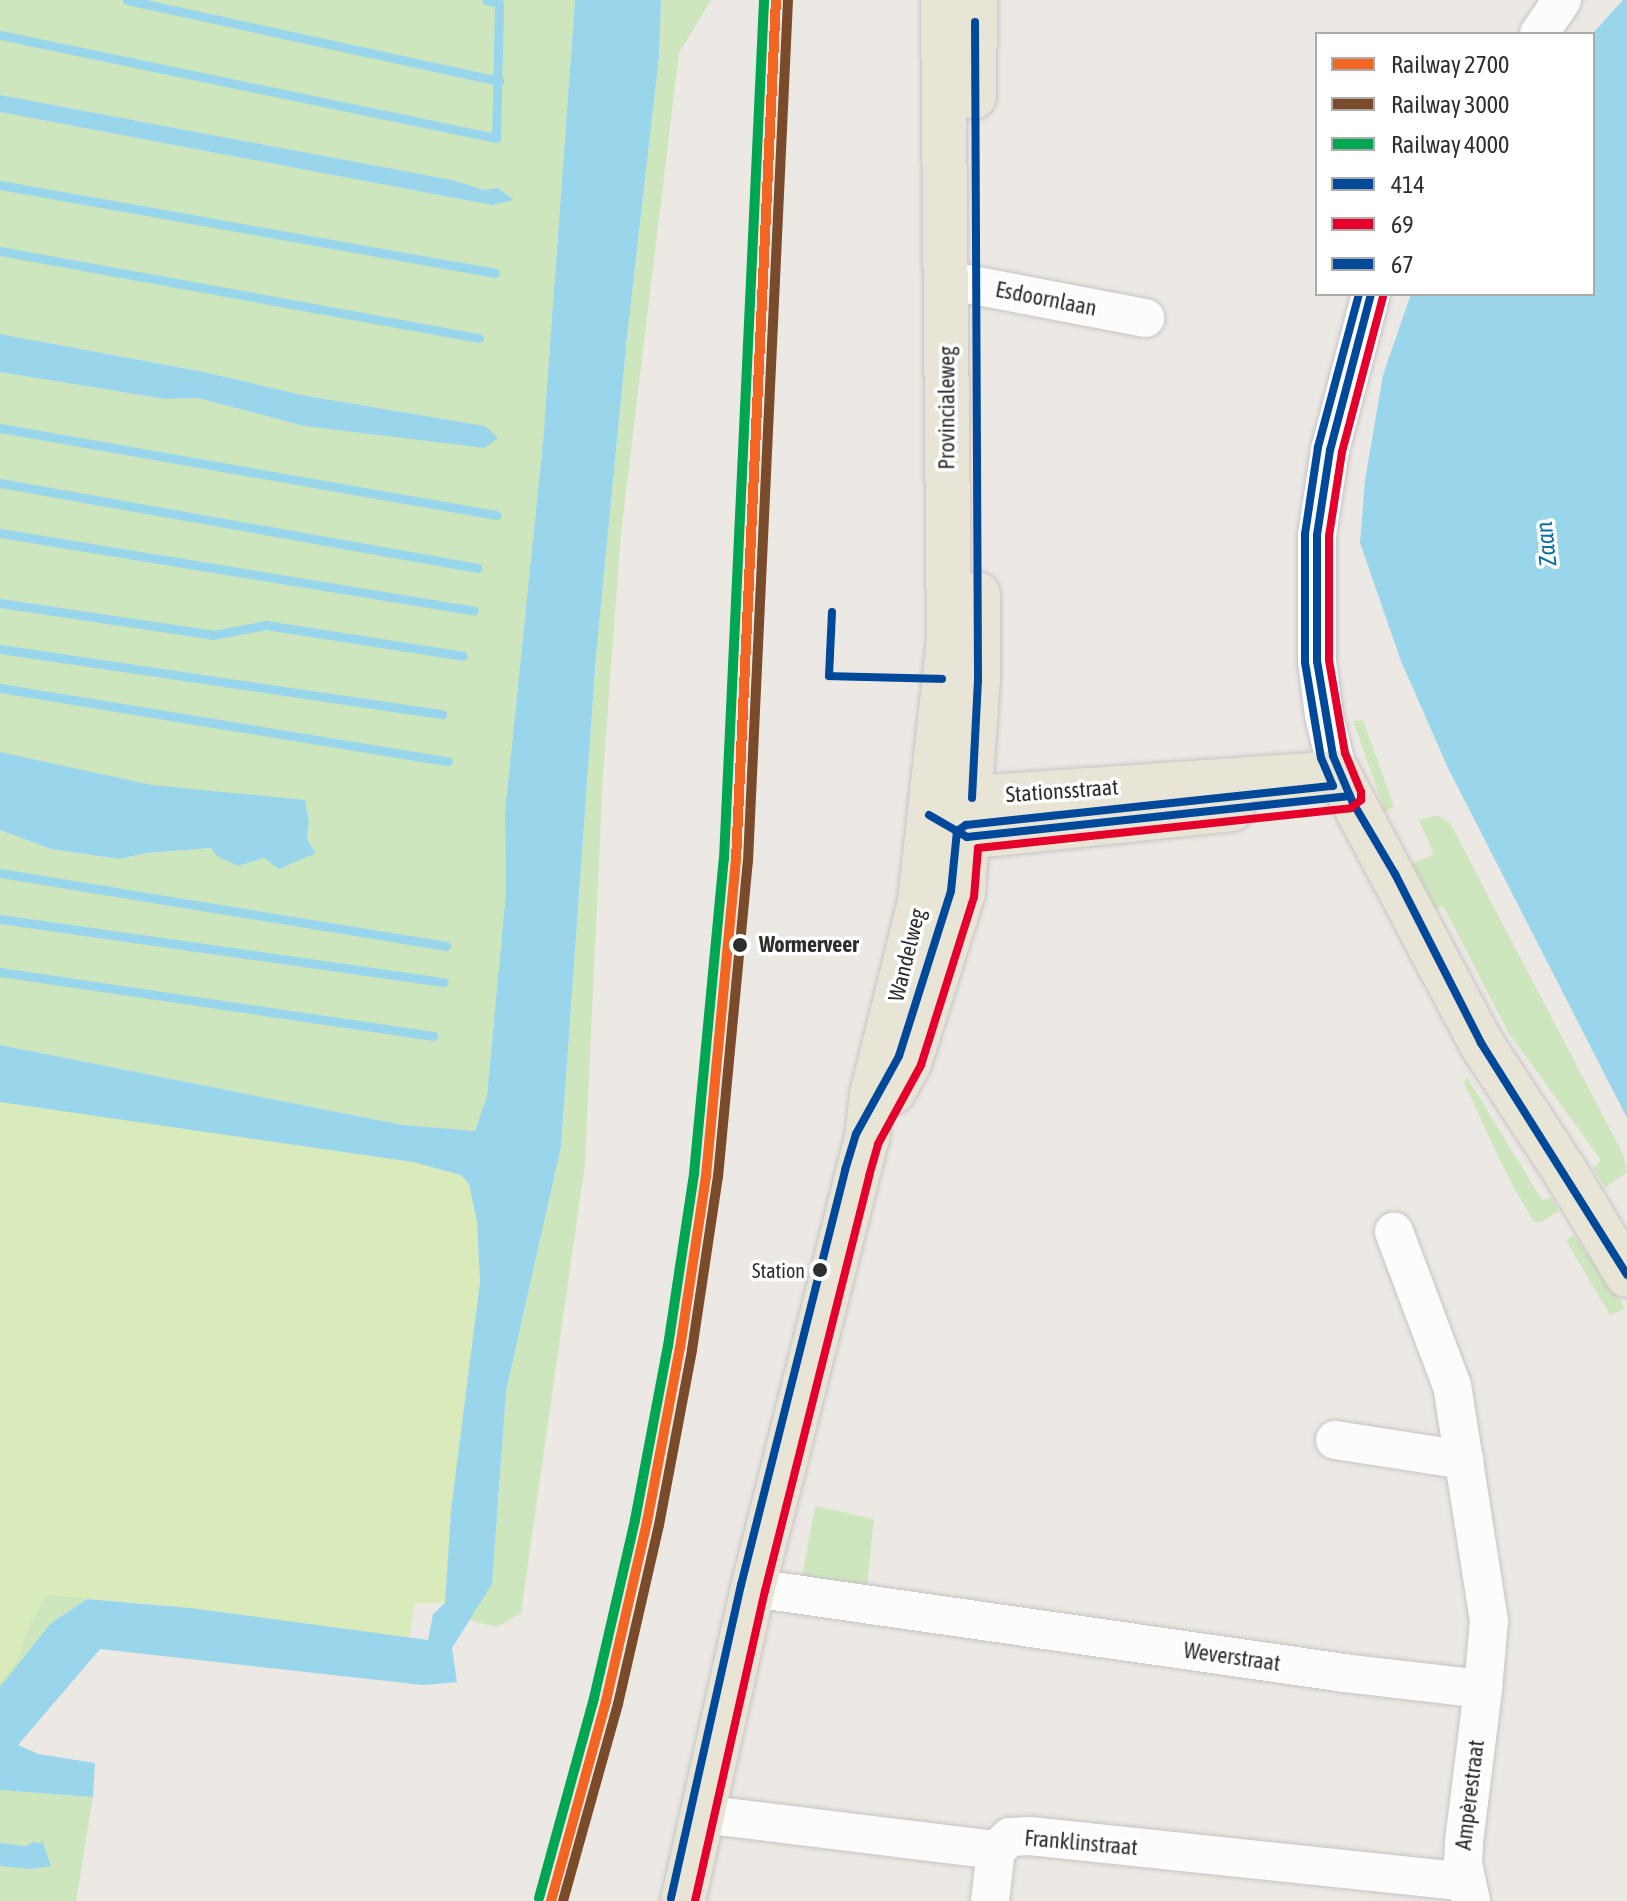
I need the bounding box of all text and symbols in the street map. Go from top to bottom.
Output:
legend [1315,32,1595,296]
text: Railway 2700 [1391,51,1509,78]
text: Railway 3000 [1391,91,1509,118]
text: Railway 4000 [1391,131,1509,158]
text: 414 [1391,171,1425,198]
text: 69 [1391,211,1414,238]
text: 67 [1391,251,1414,278]
street label: Esdoornlaan [993,276,1099,322]
street label: Provincialeweg [934,346,960,470]
water label: Zaan [1529,520,1563,568]
street label: Stationsstraat [1005,774,1119,808]
street label: Wandelweg [883,906,931,1004]
place label: Wormerveer [759,932,859,958]
marker: Wormerveer [728,933,752,957]
place label: Station [752,1258,805,1282]
marker: Station [812,1262,828,1278]
street label: Weverstraat [1182,1637,1282,1677]
street label: Ampèrestraat [1450,1739,1490,1851]
street label: Franklinstraat [1023,1825,1139,1861]

